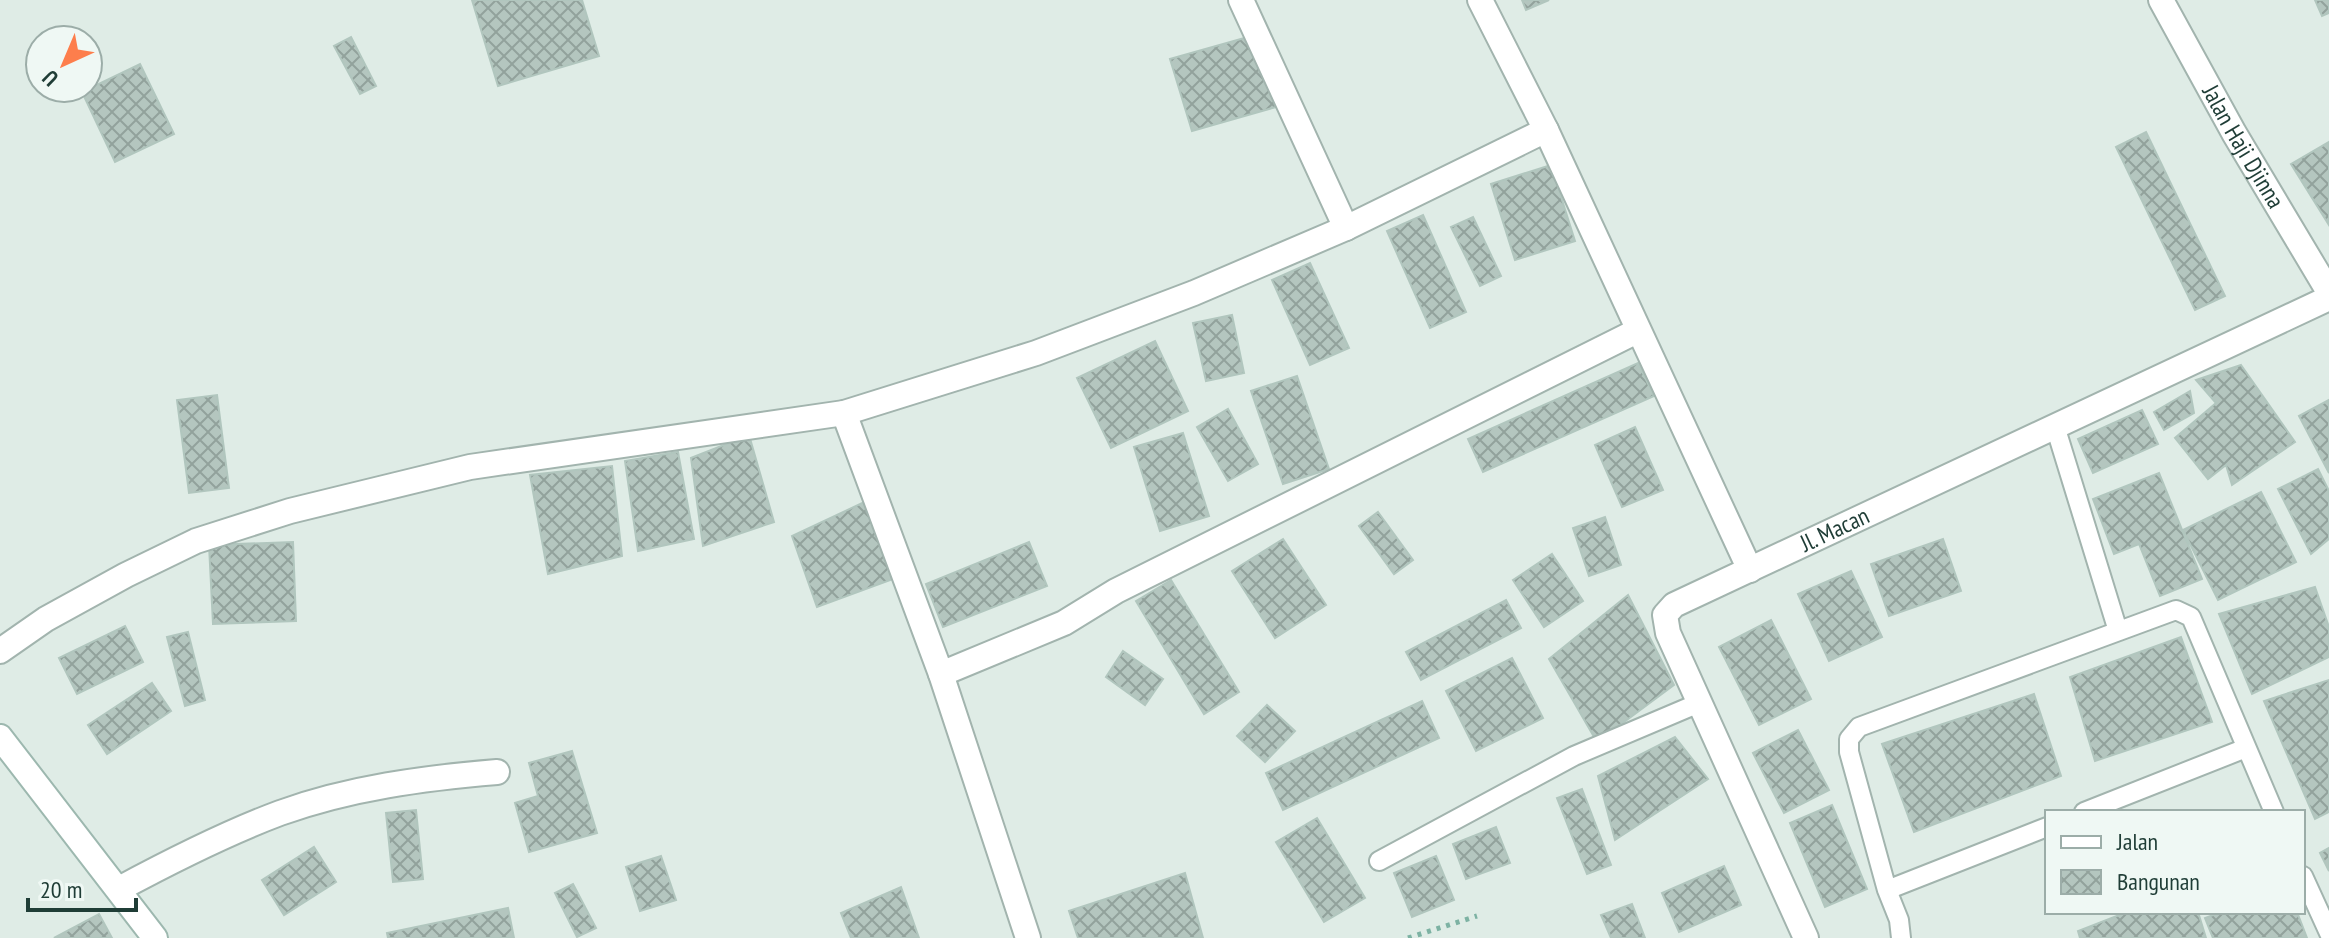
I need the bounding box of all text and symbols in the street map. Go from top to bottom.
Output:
north arrow [24,24,104,104]
text: U [36,64,64,92]
street label: Jalan Haji Djinna [2195,78,2291,214]
street label: Jl. Macan [1794,500,1874,559]
legend [2045,810,2305,914]
text: Jalan [2116,826,2158,857]
scale bar [28,862,136,912]
text: Bangunan [2117,866,2200,897]
text: 20 m [40,874,82,905]

